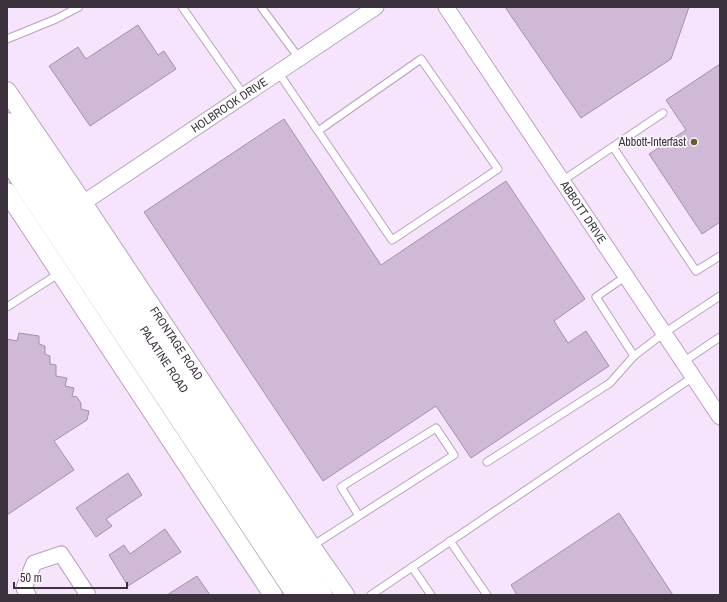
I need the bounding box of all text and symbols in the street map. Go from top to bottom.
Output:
street label: HOLBROOK DRIVE [188,74,271,136]
place label: Abbott-Interfast [618,134,686,150]
marker: Abbott-Interfast [689,137,699,147]
street label: ABBOTT DRIVE [556,177,610,247]
street label: FRONTAGE ROAD [146,304,207,383]
street label: PALATINE ROAD [136,323,192,396]
scale bar [14,564,127,590]
text: 50 m [20,570,42,586]

